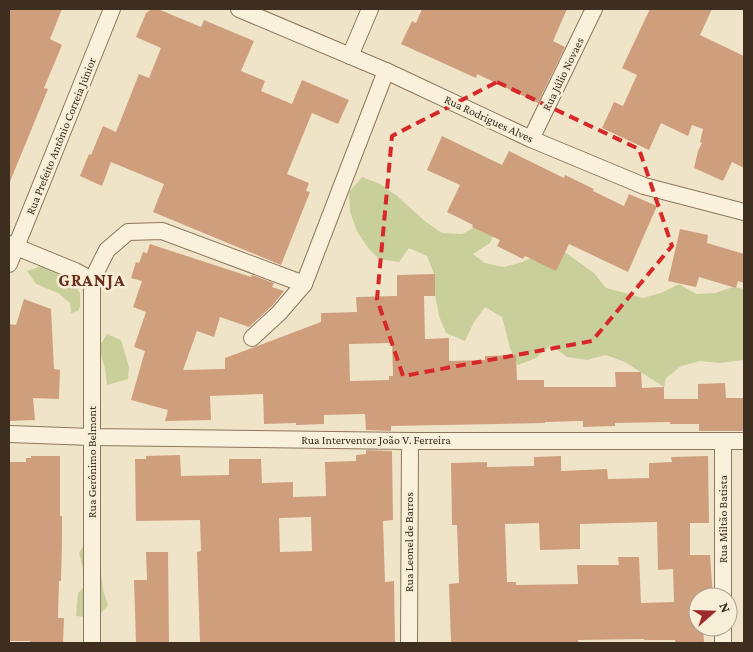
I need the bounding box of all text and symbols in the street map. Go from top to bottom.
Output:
street label: Rua Júlio Novaes [539,35,587,113]
street label: Rua Prefeito Antônio Correia Júnior [23,55,99,217]
street label: Rua Rodrigues Alves [442,92,536,146]
district label: GRANJA [58,270,126,290]
street label: Rua Gerônimo Belmont [85,405,99,518]
street label: Rua Interventor João V. Ferreira [301,433,451,447]
street label: Rua Miltão Batista [716,475,730,563]
street label: Rua Leonel de Barros [402,492,416,592]
north arrow [688,587,738,637]
text: N [716,600,735,615]

